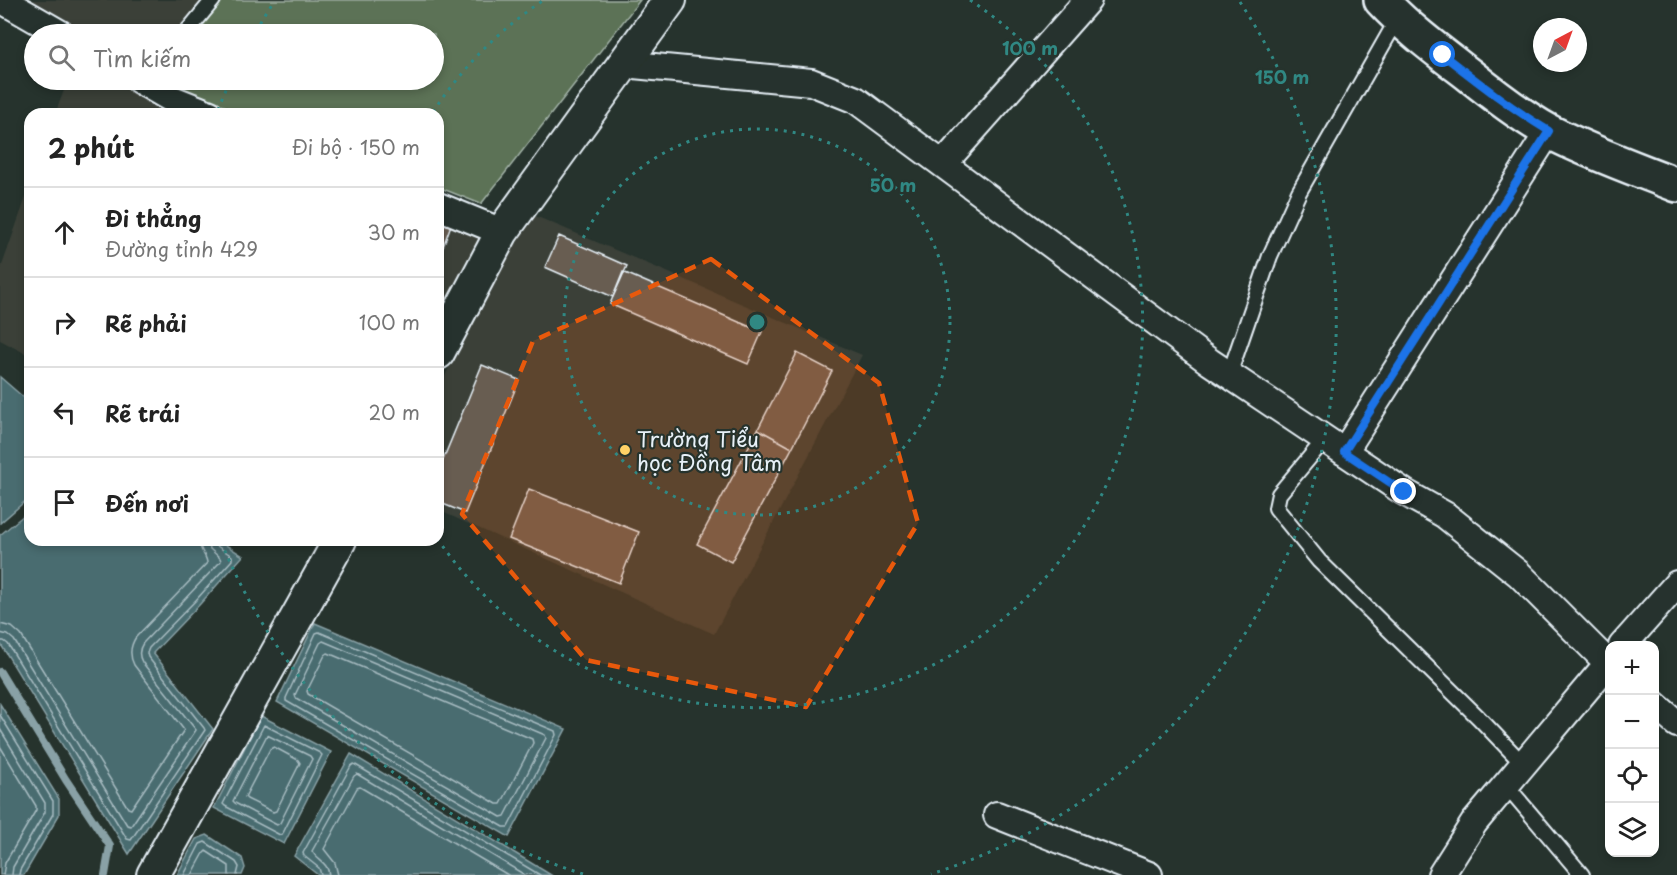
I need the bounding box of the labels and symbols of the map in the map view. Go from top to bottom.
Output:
north arrow [1533,18,1587,72]
text: 100 m [1002,34,1058,61]
route start [1429,41,1455,67]
text: 150 m [1255,63,1309,90]
text: 50 m [870,171,916,198]
centre of rings [747,312,767,332]
place label: Trường Tiểu học Đồng Tâm [637,422,782,478]
marker: Trường Tiểu học Đồng Tâm [618,443,632,457]
route end [1390,478,1416,504]

